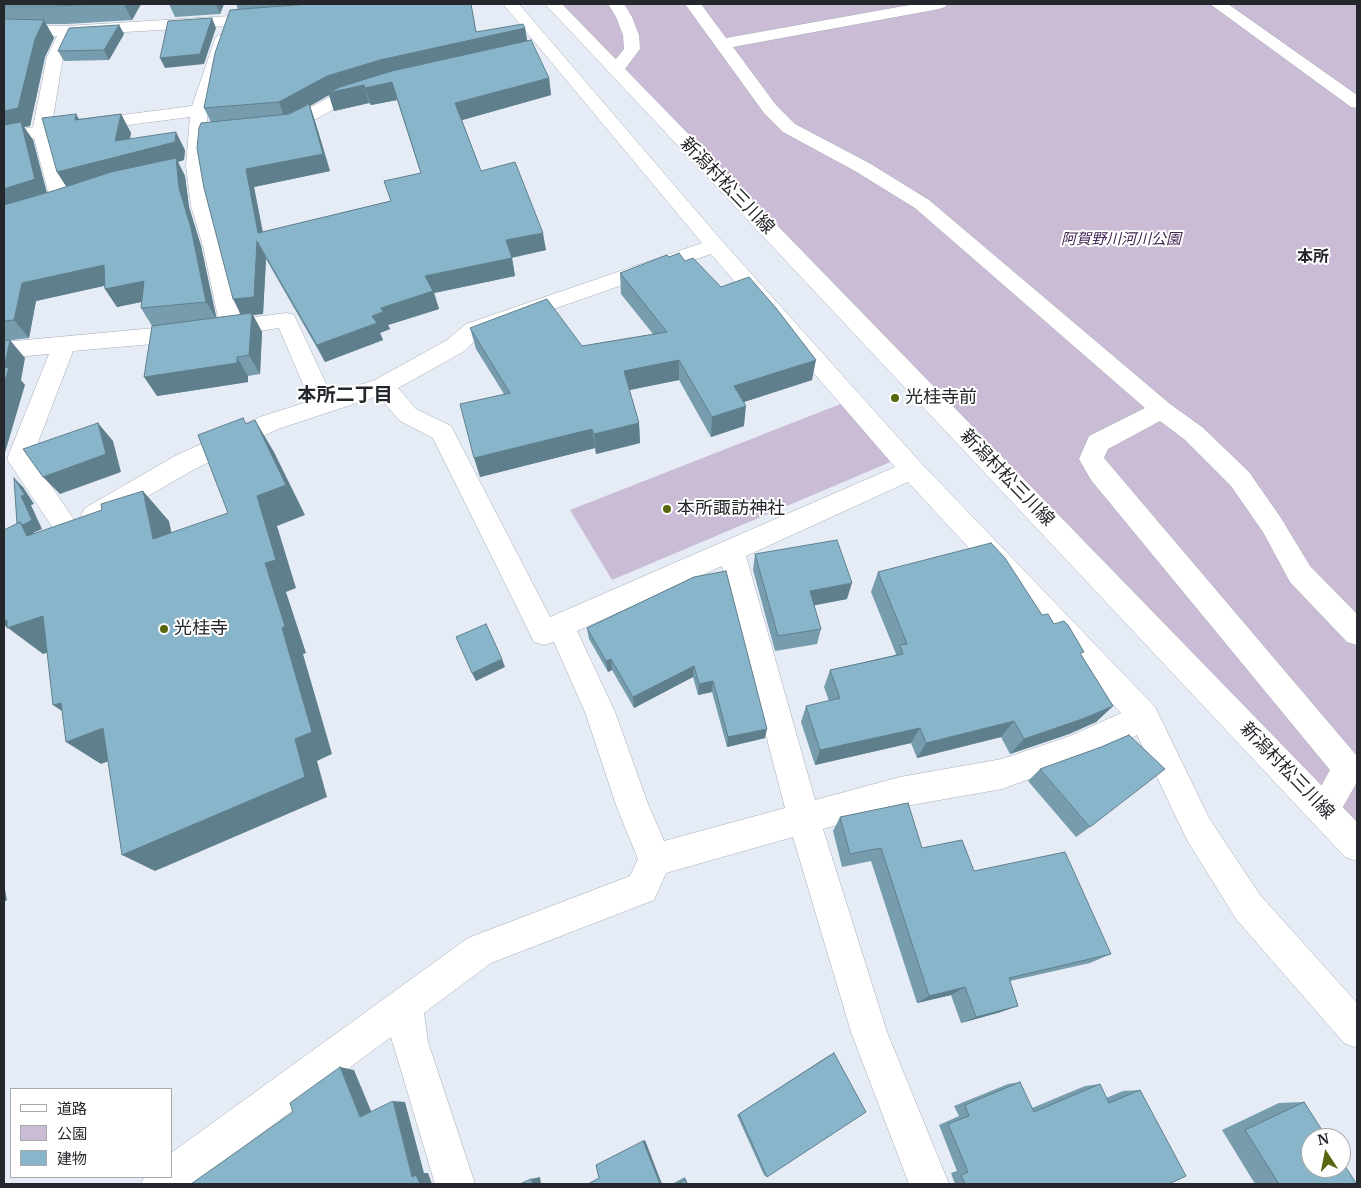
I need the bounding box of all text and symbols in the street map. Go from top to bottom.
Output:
street label: 新潟村松三川線 [675,133,779,239]
park label: 阿賀野川河川公園 [1061,231,1181,249]
district label: 本所 [1297,247,1329,267]
district label: 本所二丁目 [298,385,392,407]
place label: 光桂寺前 [905,387,977,409]
marker: 光桂寺前 [889,392,901,404]
street label: 新潟村松三川線 [955,425,1059,531]
place label: 本所諏訪神社 [677,498,785,520]
marker: 本所諏訪神社 [661,503,673,515]
place label: 光桂寺 [174,618,228,640]
marker: 光桂寺 [158,623,170,635]
street label: 新潟村松三川線 [1235,718,1339,824]
legend [10,1088,172,1178]
text: 道路 [57,1099,87,1118]
text: 公園 [57,1124,87,1143]
north arrow [1301,1128,1351,1178]
text: N [1316,1129,1330,1149]
text: 建物 [57,1149,87,1168]

